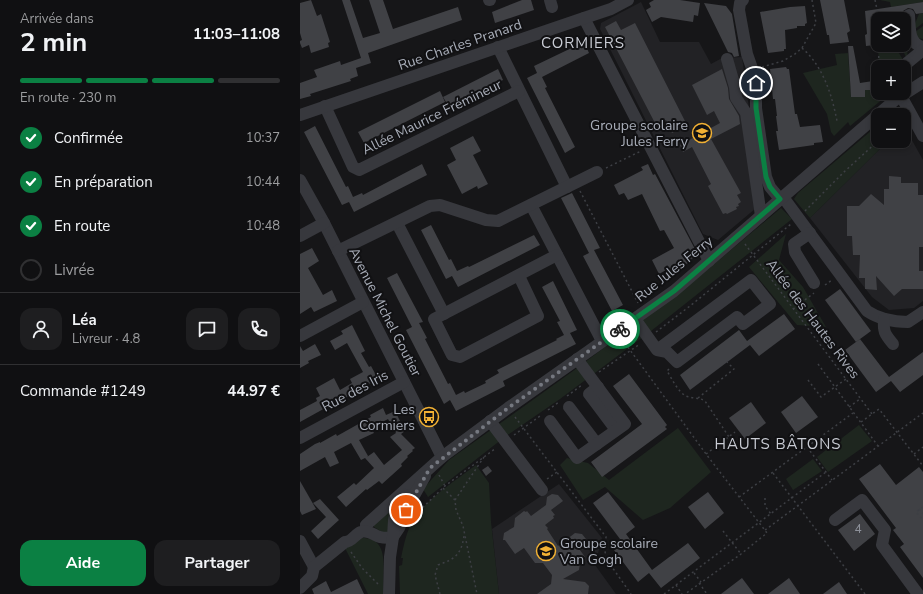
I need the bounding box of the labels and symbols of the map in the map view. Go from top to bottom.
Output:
street label: Rue Charles Pranard [396,15,524,75]
district label: CORMIERS [541,33,625,53]
pin [739,66,773,100]
street label: Allée Maurice Frémineur [359,75,505,159]
place label: Groupe scolaire Jules Ferry [590,116,689,151]
school or university icon: Groupe scolaire Jules Ferry [691,122,713,144]
street label: Rue Jules Ferry [631,231,718,306]
street label: Avenue Michel Goutier [344,244,426,380]
street label: Allée des Hautes Rives [762,255,864,383]
courier [600,309,640,349]
street label: Rue des Iris [318,365,392,416]
place label: Les Cormiers [359,400,415,435]
bus stop icon: Les Cormiers [418,406,440,428]
district label: HAUTS BÂTONS [715,434,841,454]
pin [389,493,423,527]
house number: 4 [854,521,862,537]
place label: Groupe scolaire Van Gogh [559,534,658,569]
school or university icon: Groupe scolaire Van Gogh [535,540,557,562]

